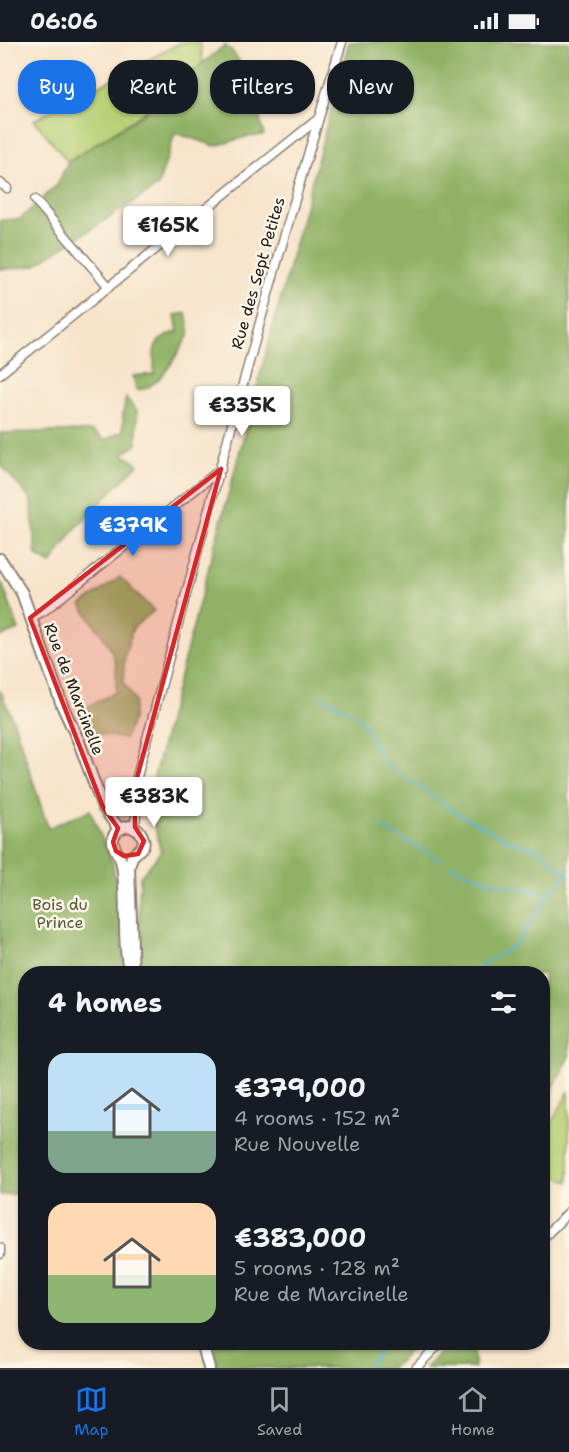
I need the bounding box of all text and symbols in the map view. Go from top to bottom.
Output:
text: 06:06 [30,7,98,36]
chip: Buy [18,60,96,114]
chip: Rent [108,60,198,114]
chip: Filters [210,60,315,114]
chip: New [327,60,414,114]
street label: Rue des Sept Petites [226,194,290,352]
pin: €165K [126,206,210,257]
text: €165K [137,212,199,238]
pin: €335K [200,386,284,437]
text: €335K [208,392,276,418]
pin: €379K [91,506,175,557]
text: €379K [99,512,167,538]
street label: Rue de Marcinelle [39,620,109,758]
pin: €383K [112,777,196,828]
text: €383K [119,783,189,809]
park label: Bois du Prince [32,894,88,933]
text: 4 homes [48,985,162,1020]
icon: filters [487,986,520,1019]
text: €379,000 [234,1070,366,1105]
icon: home [96,1077,168,1149]
text: 4 rooms · 152 m² [234,1105,400,1131]
text: Rue Nouvelle [234,1131,360,1157]
text: €383,000 [234,1220,366,1255]
icon: home [96,1227,168,1299]
text: 5 rooms · 128 m² [234,1255,400,1281]
text: Rue de Marcinelle [234,1281,409,1307]
tab: Map [74,1383,108,1440]
tab: Saved [257,1383,302,1440]
tab: Home [451,1383,495,1440]

